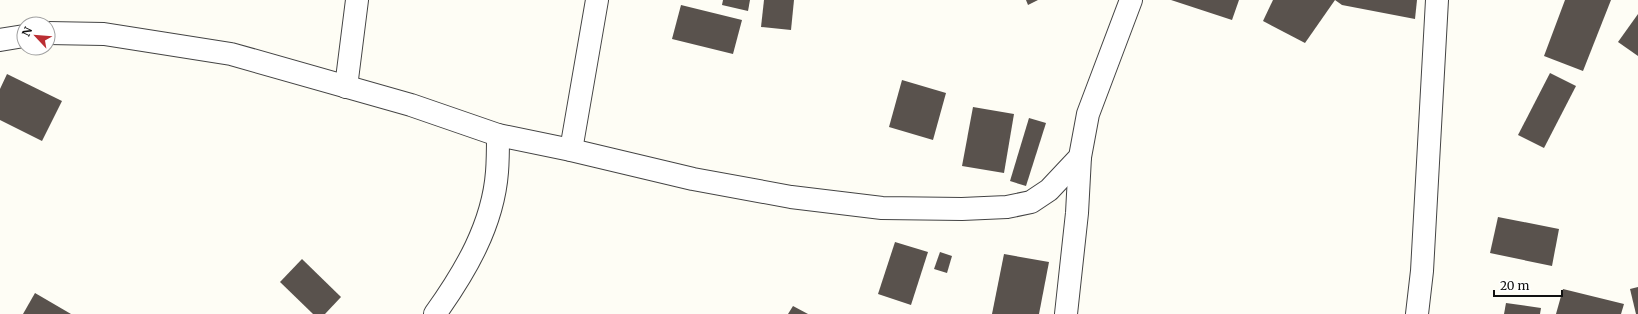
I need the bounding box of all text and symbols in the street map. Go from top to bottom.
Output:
north arrow [16,16,56,56]
text: N [19,24,35,39]
scale bar [1494,272,1562,298]
text: 20 m [1500,278,1529,293]

